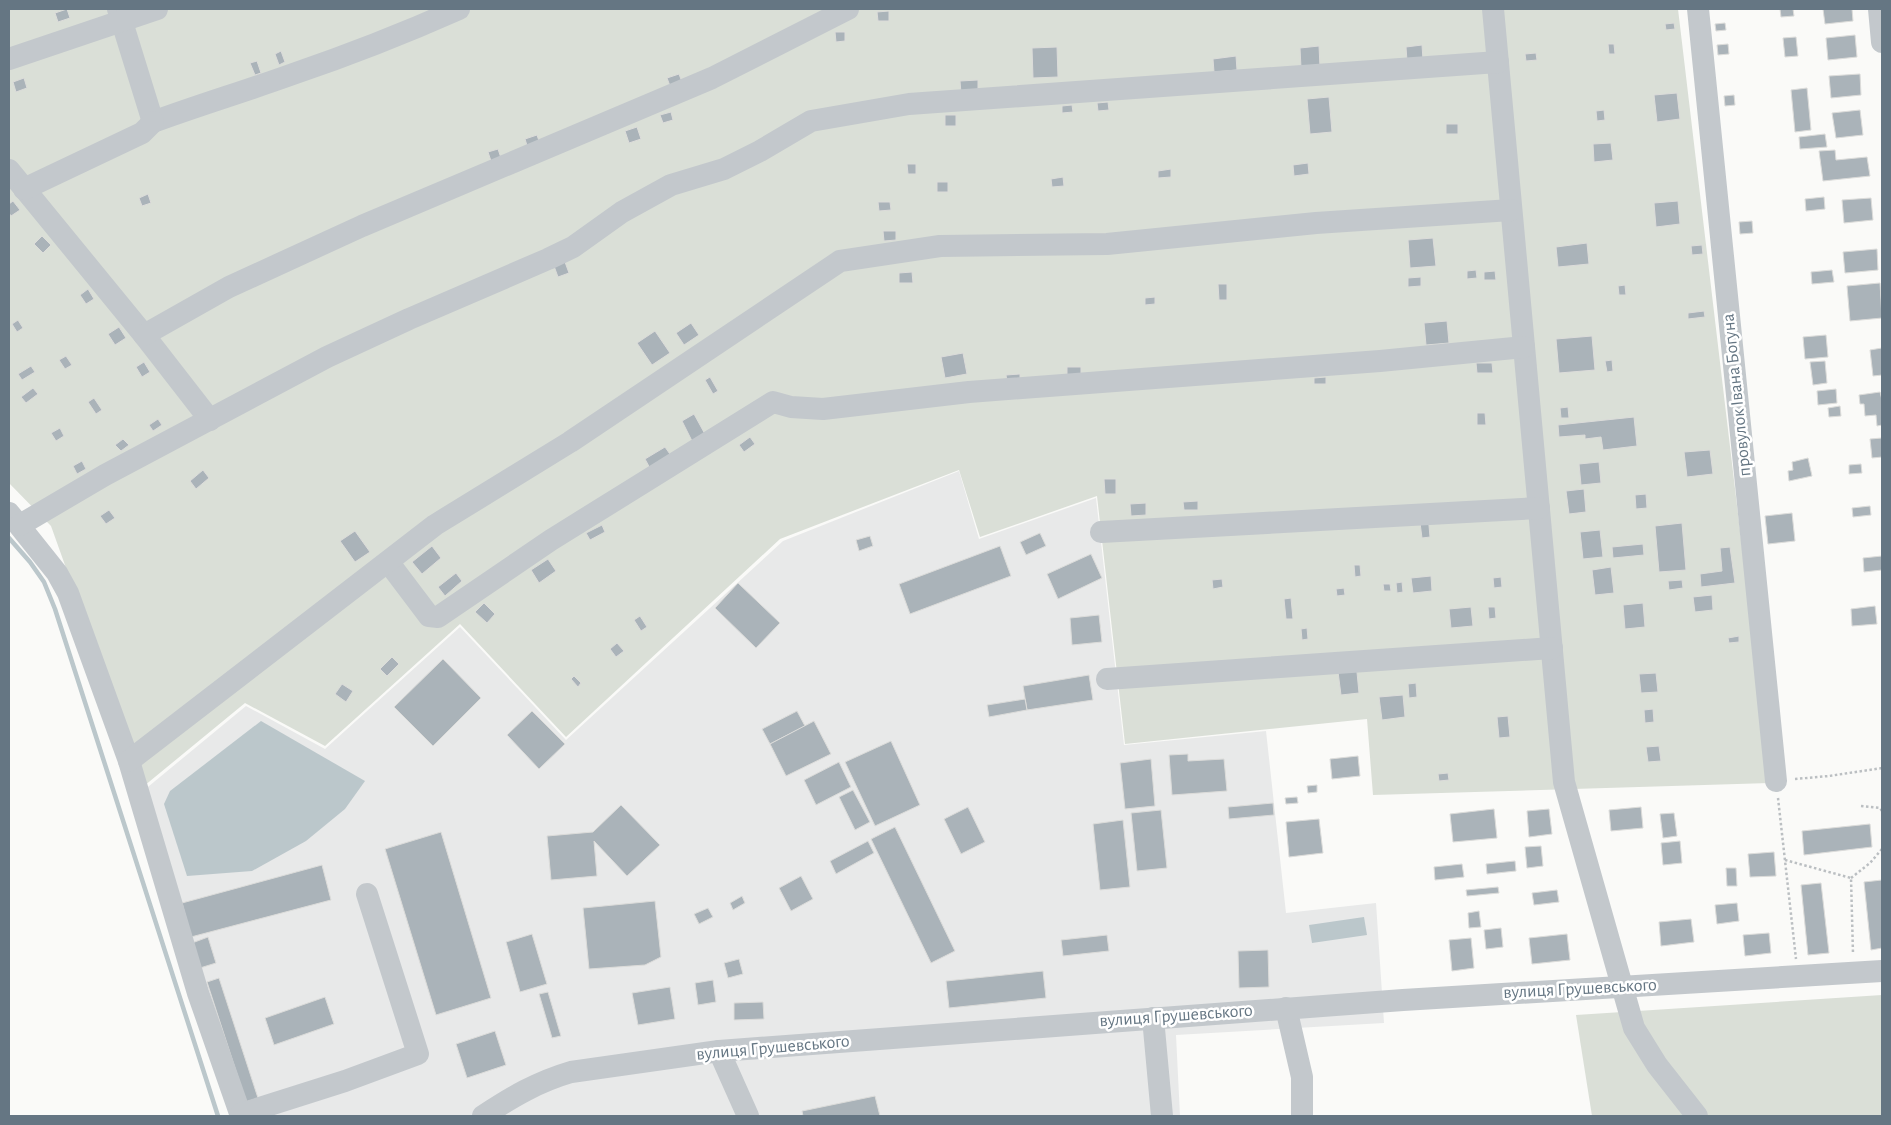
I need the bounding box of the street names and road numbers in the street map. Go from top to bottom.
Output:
street label: провулок Івана Богуна [1719,313,1755,477]
street label: вулиця Грушевського [1503,976,1657,1002]
street label: вулиця Грушевського [1099,1002,1253,1030]
street label: вулиця Грушевського [696,1032,850,1064]

